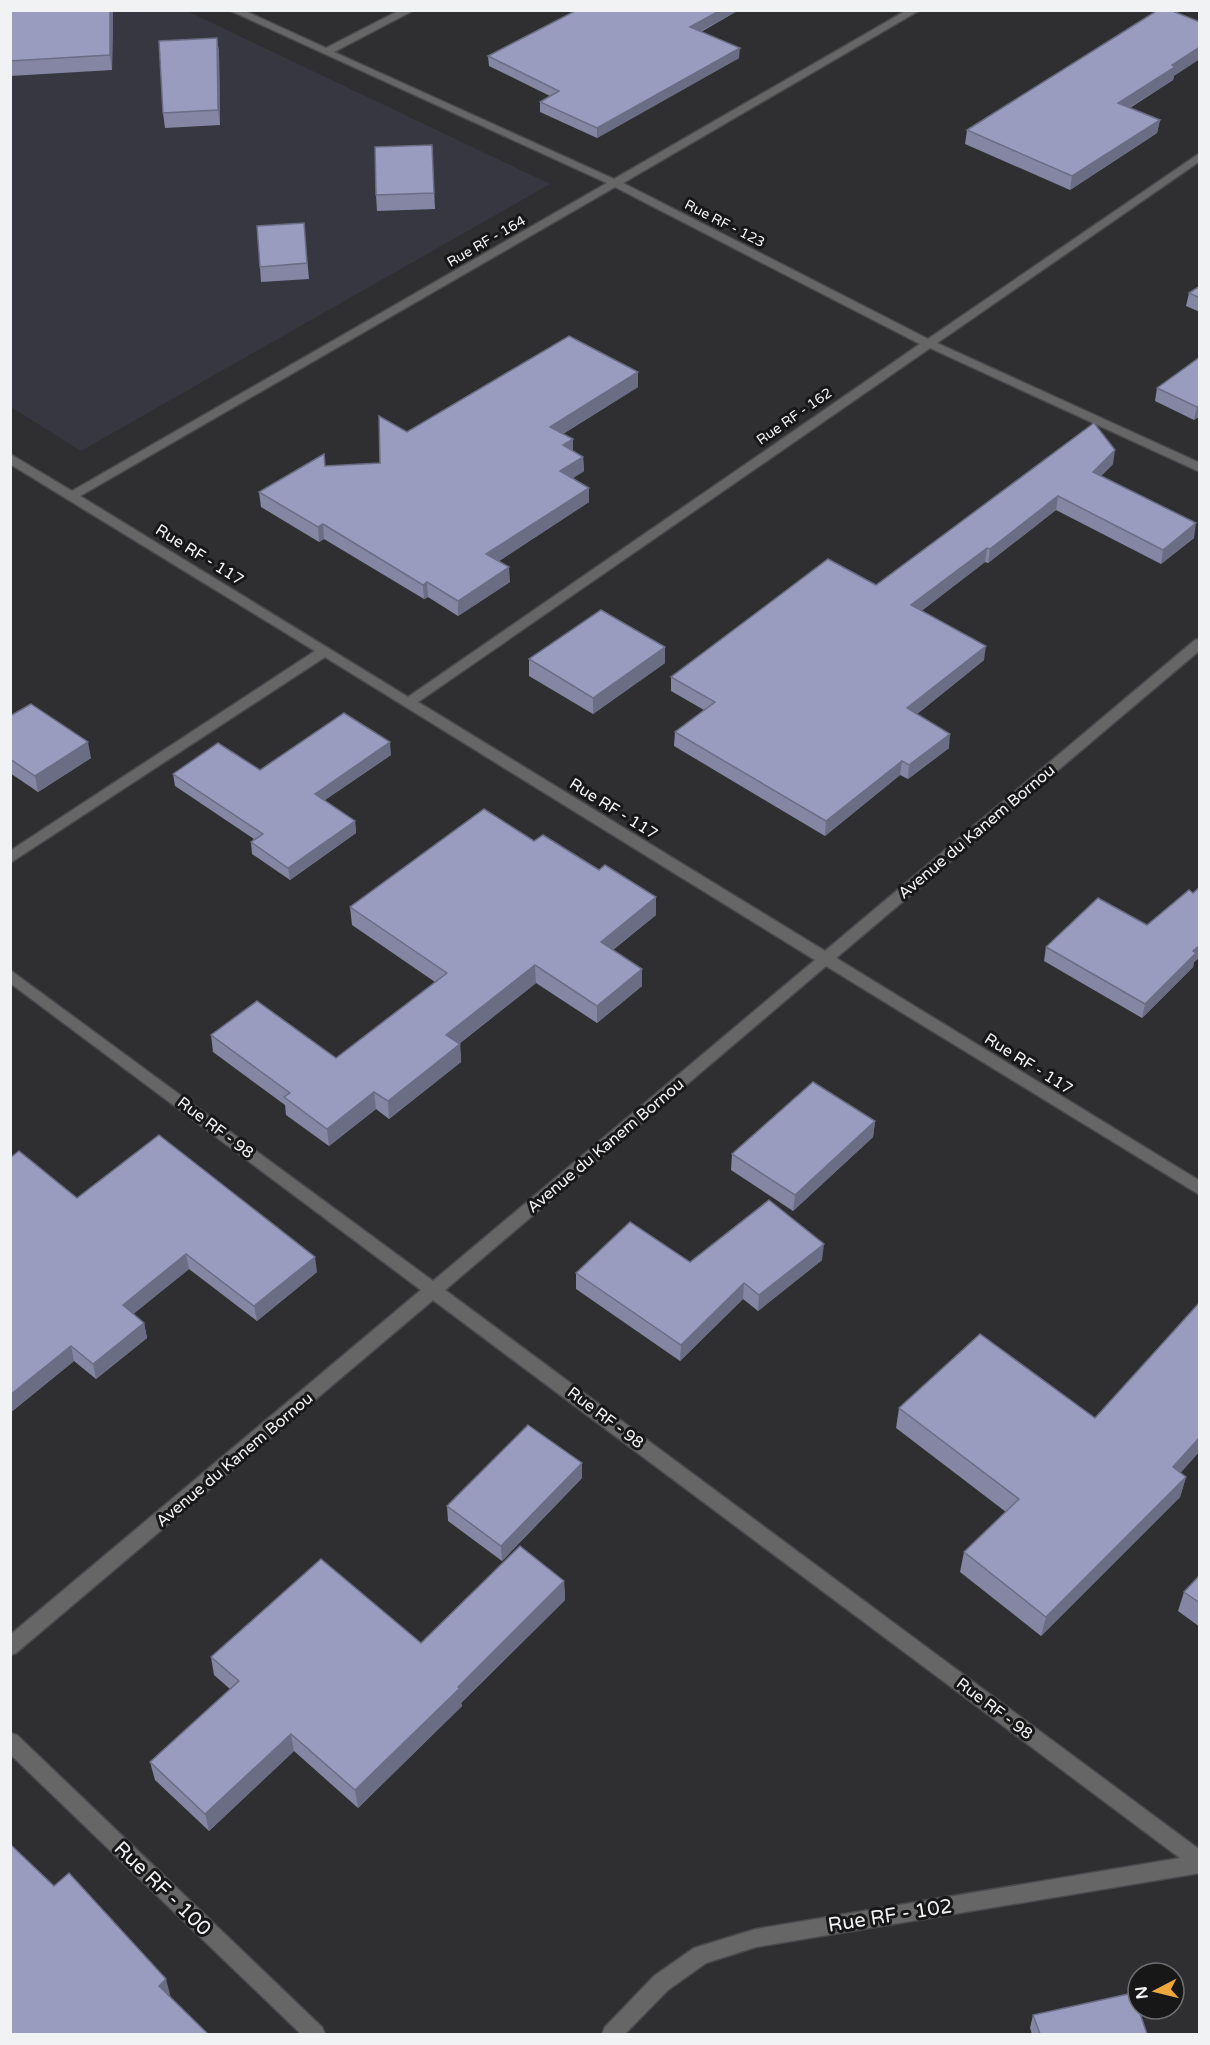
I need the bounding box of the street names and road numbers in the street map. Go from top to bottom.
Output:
street label: Rue RF - 123 [682,196,768,251]
street label: Rue RF - 164 [444,212,529,271]
street label: Rue RF - 162 [753,384,835,449]
street label: Rue RF - 117 [152,520,247,590]
street label: Avenue du Kanem Bornou [894,760,1059,903]
street label: Rue RF - 117 [566,774,661,844]
street label: Rue RF - 117 [981,1029,1076,1099]
street label: Avenue du Kanem Bornou [523,1074,688,1217]
street label: Rue RF - 98 [173,1093,258,1163]
street label: Rue RF - 98 [563,1383,648,1453]
street label: Avenue du Kanem Bornou [152,1388,317,1531]
street label: Rue RF - 98 [952,1674,1037,1744]
street label: Rue RF - 100 [109,1836,216,1941]
street label: Rue RF - 102 [826,1894,954,1938]

